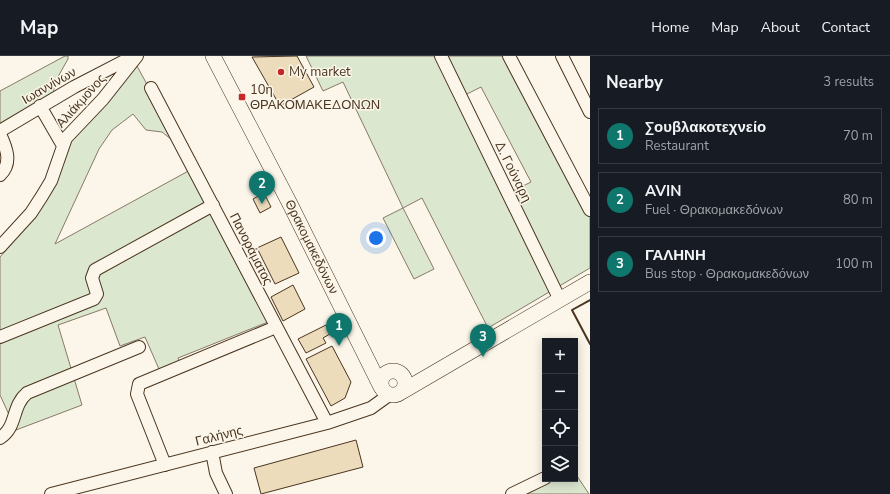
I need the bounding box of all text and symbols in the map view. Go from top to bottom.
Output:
text: Map [20,15,58,41]
text: Home [651,18,689,37]
text: Map [711,18,739,37]
text: About [761,18,800,37]
text: Contact [822,18,870,37]
street label: Ιωαννίνων [18,63,80,109]
place label: My market [289,63,351,81]
marker: My market [276,67,286,77]
street label: Αλιάκμονος [52,70,110,132]
text: Nearby [606,71,663,94]
text: 3 results [823,73,874,91]
place label: 10η ΘΡΑΚΟΜΑΚΕΔΟΝΩΝ [250,81,380,114]
marker: 10η ΘΡΑΚΟΜΑΚΕΔΟΝΩΝ [237,92,247,102]
text: Σουβλακοτεχνείο [645,117,766,137]
text: 1 [616,127,624,145]
text: 70 m [843,127,873,145]
text: Restaurant [645,137,709,155]
street label: Δ. Γούναρη [490,138,536,206]
pin: 2 [249,171,275,204]
text: AVIN [645,181,681,201]
text: 2 [616,191,624,209]
text: 80 m [843,191,873,209]
street label: Θρακομακεδόνων [280,197,343,297]
text: Fuel · Θρακομακεδόνων [645,201,783,219]
street label: Πανοράματος [225,210,277,288]
your location [366,228,386,248]
text: ΓΑΛΗΝΗ [645,245,706,265]
text: 3 [616,255,624,273]
text: 100 m [835,255,873,273]
text: Bus stop · Θρακομακεδόνων [645,265,809,283]
pin: 1 [326,313,352,346]
pin: 3 [470,324,496,357]
map controls [542,338,578,482]
button: + [542,338,578,374]
button: − [542,374,578,410]
button: locate [542,410,578,446]
street label: Γαλήνης [193,421,245,451]
button: layers [542,446,578,482]

